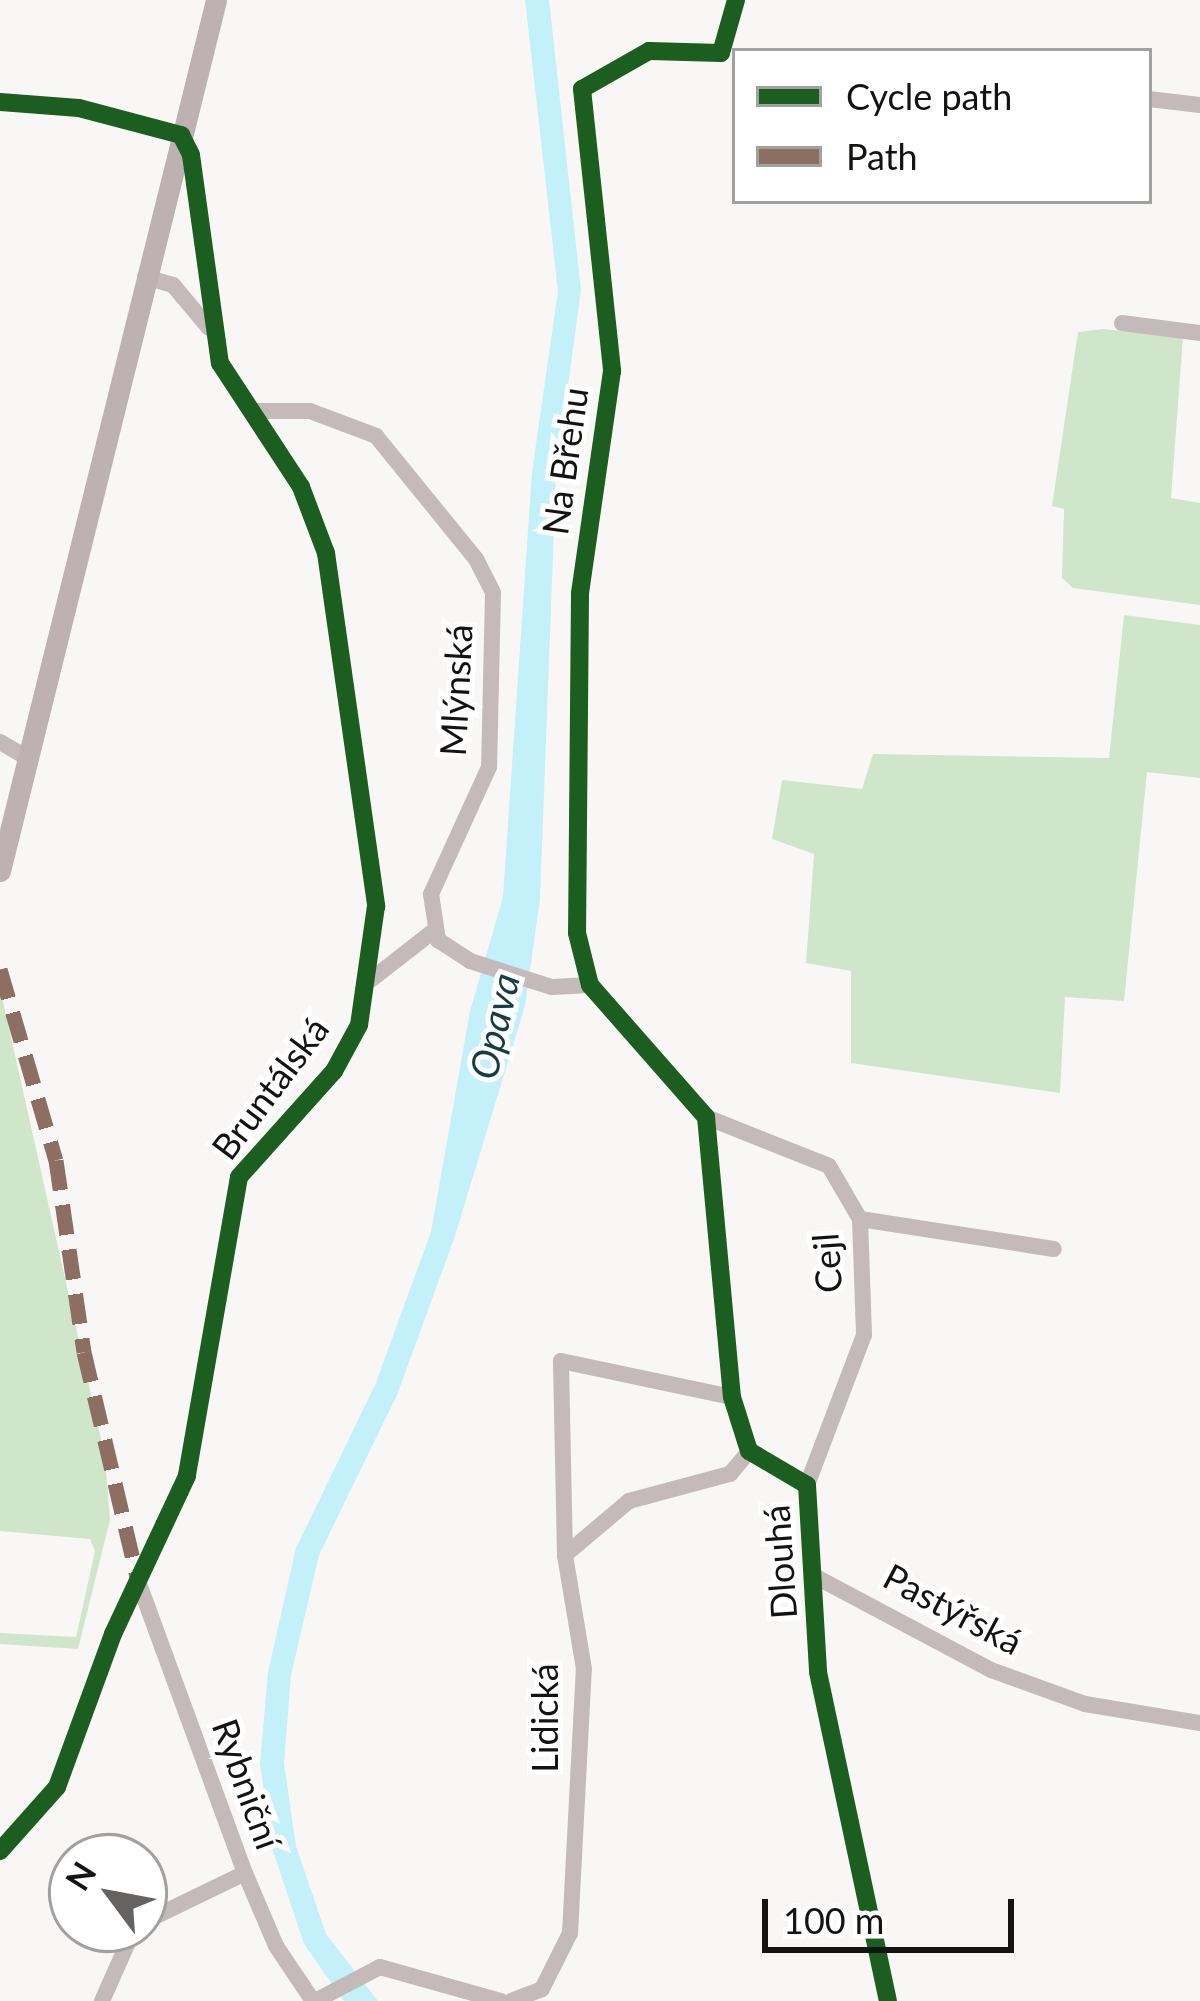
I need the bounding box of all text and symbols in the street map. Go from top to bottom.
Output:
legend [732,48,1152,204]
text: Cycle path [846,74,1012,118]
text: Path [846,134,918,178]
street label: Na Břehu [533,384,597,538]
street label: Mlýnská [431,623,481,757]
water label: Opava [459,969,529,1083]
street label: Bruntálská [203,1008,337,1168]
street label: Cejl [803,1232,851,1294]
street label: Dlouhá [754,1504,806,1620]
street label: Pastýřská [876,1555,1030,1663]
street label: Lidická [523,1663,567,1773]
street label: Rybniční [204,1713,290,1855]
north arrow [48,1833,168,1953]
text: N [56,1854,104,1897]
scale bar [768,1875,1020,1949]
text: 100 m [783,1898,884,1942]

